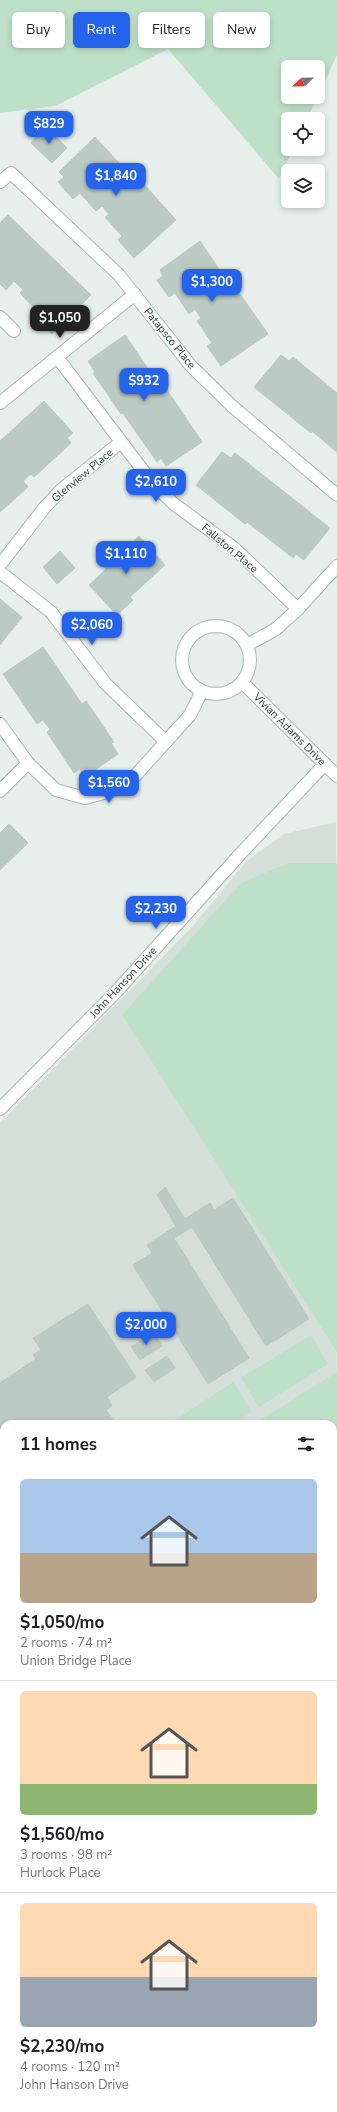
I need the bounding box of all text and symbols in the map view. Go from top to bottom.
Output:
chip: Buy [12,12,65,48]
chip: Rent [73,12,130,48]
chip: Filters [138,12,205,48]
chip: New [213,12,270,48]
north arrow [281,60,325,104]
map controls [281,60,325,208]
pin: $829 [25,111,73,145]
button: locate [281,112,325,156]
text: $829 [33,115,65,133]
pin: $1,840 [83,163,149,197]
button: layers [281,164,325,208]
text: $1,840 [95,167,137,185]
pin: $1,300 [179,269,245,303]
text: $1,300 [191,273,233,291]
pin: $1,050 [27,305,93,339]
street label: Patapsco Place [140,305,199,372]
text: $1,050 [39,309,81,327]
pin: $932 [120,368,168,402]
text: $932 [128,372,160,390]
street label: Glenview Place [48,445,116,506]
pin: $2,610 [123,469,189,503]
text: $2,610 [135,473,177,491]
street label: Fallston Place [198,520,261,576]
pin: $1,110 [93,541,159,575]
text: $1,110 [105,545,147,563]
pin: $2,060 [59,612,125,646]
text: $2,060 [71,616,113,634]
street label: Vivian Adams Drive [249,689,329,769]
pin: $1,560 [76,770,142,804]
text: $1,560 [88,774,130,792]
pin: $2,230 [123,896,189,930]
text: $2,230 [135,900,177,918]
street label: John Hanson Drive [86,943,160,1022]
pin: $2,000 [113,1312,179,1346]
text: $2,000 [125,1316,167,1334]
text: 11 homes [20,1433,97,1456]
icon: filters [295,1433,317,1455]
icon: home [133,1505,205,1577]
text: $1,050/mo [20,1611,104,1634]
text: 2 rooms · 74 m² [20,1634,112,1652]
text: Union Bridge Place [20,1652,132,1670]
icon: home [133,1717,205,1789]
text: $1,560/mo [20,1823,104,1846]
text: 3 rooms · 98 m² [20,1846,112,1864]
text: Hurlock Place [20,1864,100,1882]
icon: home [133,1929,205,2001]
text: $2,230/mo [20,2035,104,2058]
text: 4 rooms · 120 m² [20,2058,120,2076]
text: John Hanson Drive [20,2076,129,2094]

